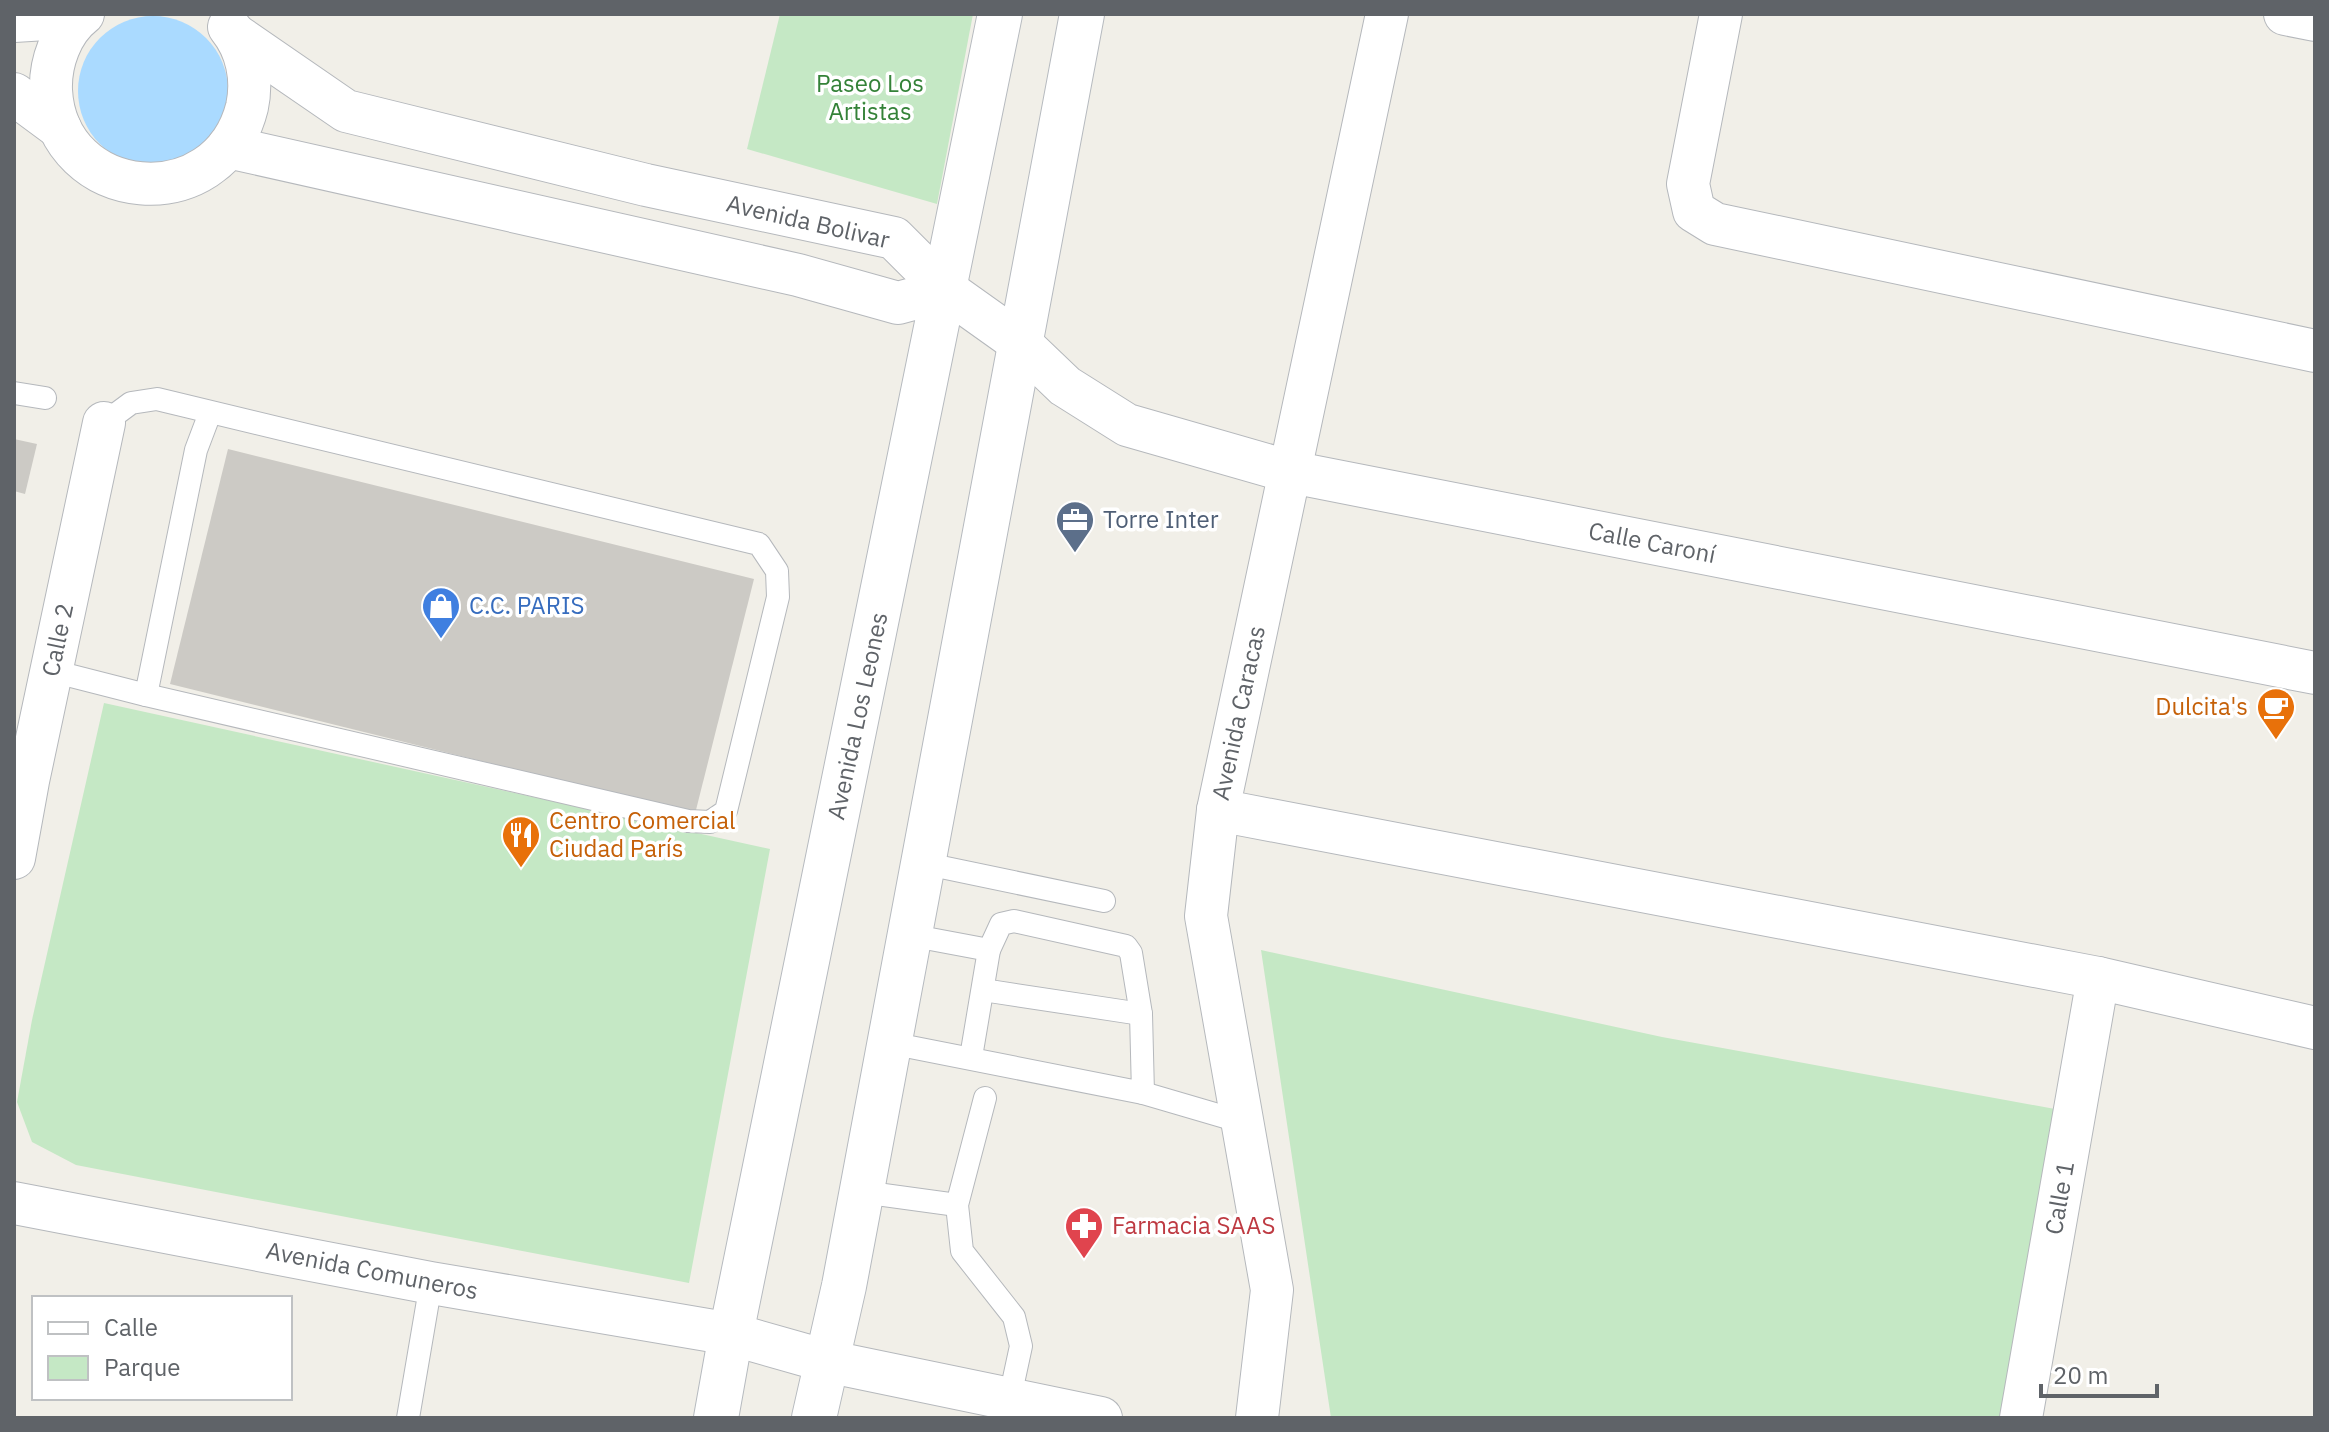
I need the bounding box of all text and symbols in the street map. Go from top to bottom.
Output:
park label: Paseo Los Artistas [816,67,924,127]
street label: Avenida Bolivar [723,187,893,255]
office icon: Torre Inter [1054,499,1096,554]
place label: Torre Inter [1103,503,1219,535]
street label: Calle Caroní [1586,514,1719,570]
shop icon: C.C. PARIS [420,585,462,640]
place label: C.C. PARIS [469,589,585,621]
street label: Calle 2 [34,600,80,679]
street label: Avenida Los Leones [819,609,895,822]
street label: Avenida Caracas [1204,623,1272,803]
cafe icon: Dulcita's [2255,686,2297,741]
place label: Dulcita's [2155,690,2248,722]
place label: Centro Comercial Ciudad París [549,804,736,864]
restaurant icon: Centro Comercial Ciudad París [500,814,542,869]
street label: Calle 1 [2037,1159,2081,1237]
pharmacy icon: Farmacia SAAS [1063,1205,1105,1260]
place label: Farmacia SAAS [1112,1209,1275,1241]
street label: Avenida Comuneros [263,1234,481,1306]
legend [32,1296,292,1400]
text: Calle [104,1311,158,1343]
scale bar [2041,1348,2157,1398]
text: Parque [104,1351,181,1383]
text: 20 m [2053,1359,2108,1391]

